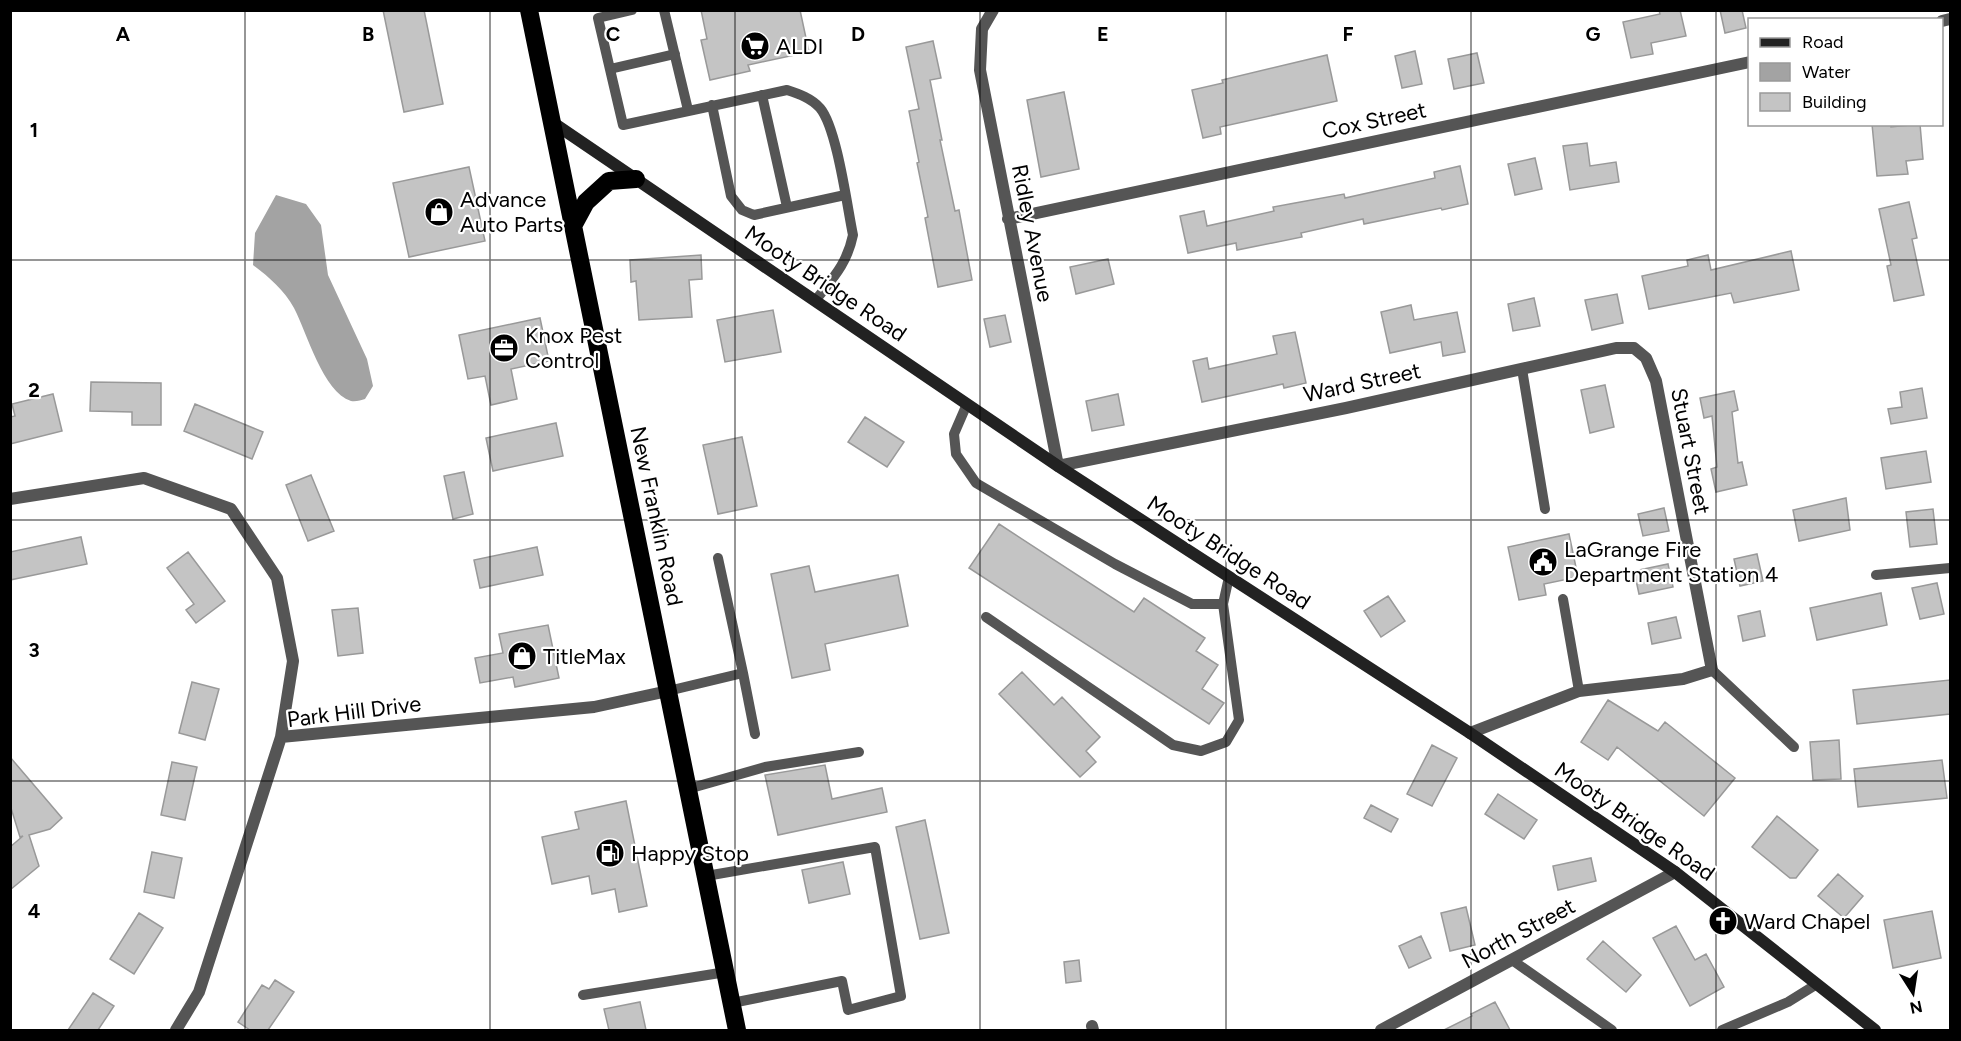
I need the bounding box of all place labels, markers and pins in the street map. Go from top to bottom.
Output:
supermarket icon: ALDI [739,30,771,62]
place label: ALDI [776,33,823,60]
place label: Advance Auto Parts [460,186,563,238]
shop icon: Advance Auto Parts [423,196,455,228]
place label: Knox Pest Control [525,322,622,374]
office icon: Knox Pest Control [488,332,520,364]
place label: LaGrange Fire Department Station 4 [1564,536,1778,588]
public building icon: LaGrange Fire Department Station 4 [1527,546,1559,578]
shop icon: TitleMax [506,640,538,672]
place label: TitleMax [543,643,626,670]
fuel station icon: Happy Stop [594,837,626,869]
place label: Happy Stop [631,840,749,867]
church icon: Ward Chapel [1707,905,1739,937]
place label: Ward Chapel [1744,908,1870,935]

